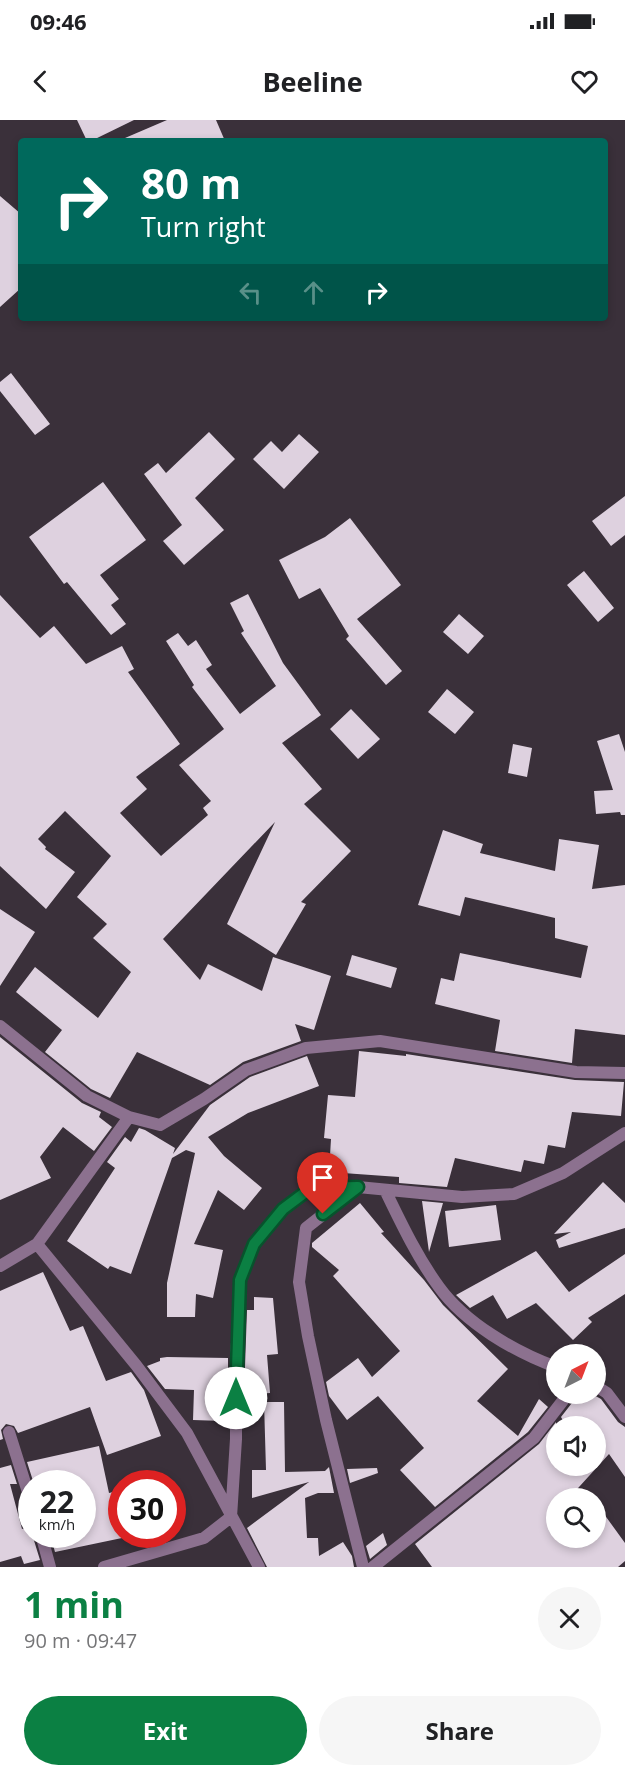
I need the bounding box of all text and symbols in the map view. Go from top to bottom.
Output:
text: 09:46 [30,6,87,36]
text: Beeline [262,63,363,100]
icon: back [24,65,57,98]
icon: heart [568,65,601,98]
text: 80 m [141,154,241,211]
icon: right [42,162,120,240]
text: Turn right [141,208,266,245]
icon: left [234,276,267,309]
icon: ahead [297,276,330,309]
icon: right [360,276,393,309]
pin [297,1152,348,1214]
icon: arrive [306,1161,339,1194]
north arrow [546,1344,606,1404]
map controls [546,1344,606,1548]
position arrow [204,1366,268,1430]
button: sound [546,1416,606,1476]
speed limit sign: 30 [108,1470,186,1548]
text: 22 [40,1481,74,1522]
button: search [546,1488,606,1548]
text: km/h [39,1514,75,1534]
text: 1 min [24,1580,124,1629]
button: close [538,1587,601,1650]
text: 90 m · 09:47 [24,1627,137,1654]
button: Exit [24,1696,307,1765]
button: Share [319,1696,601,1765]

